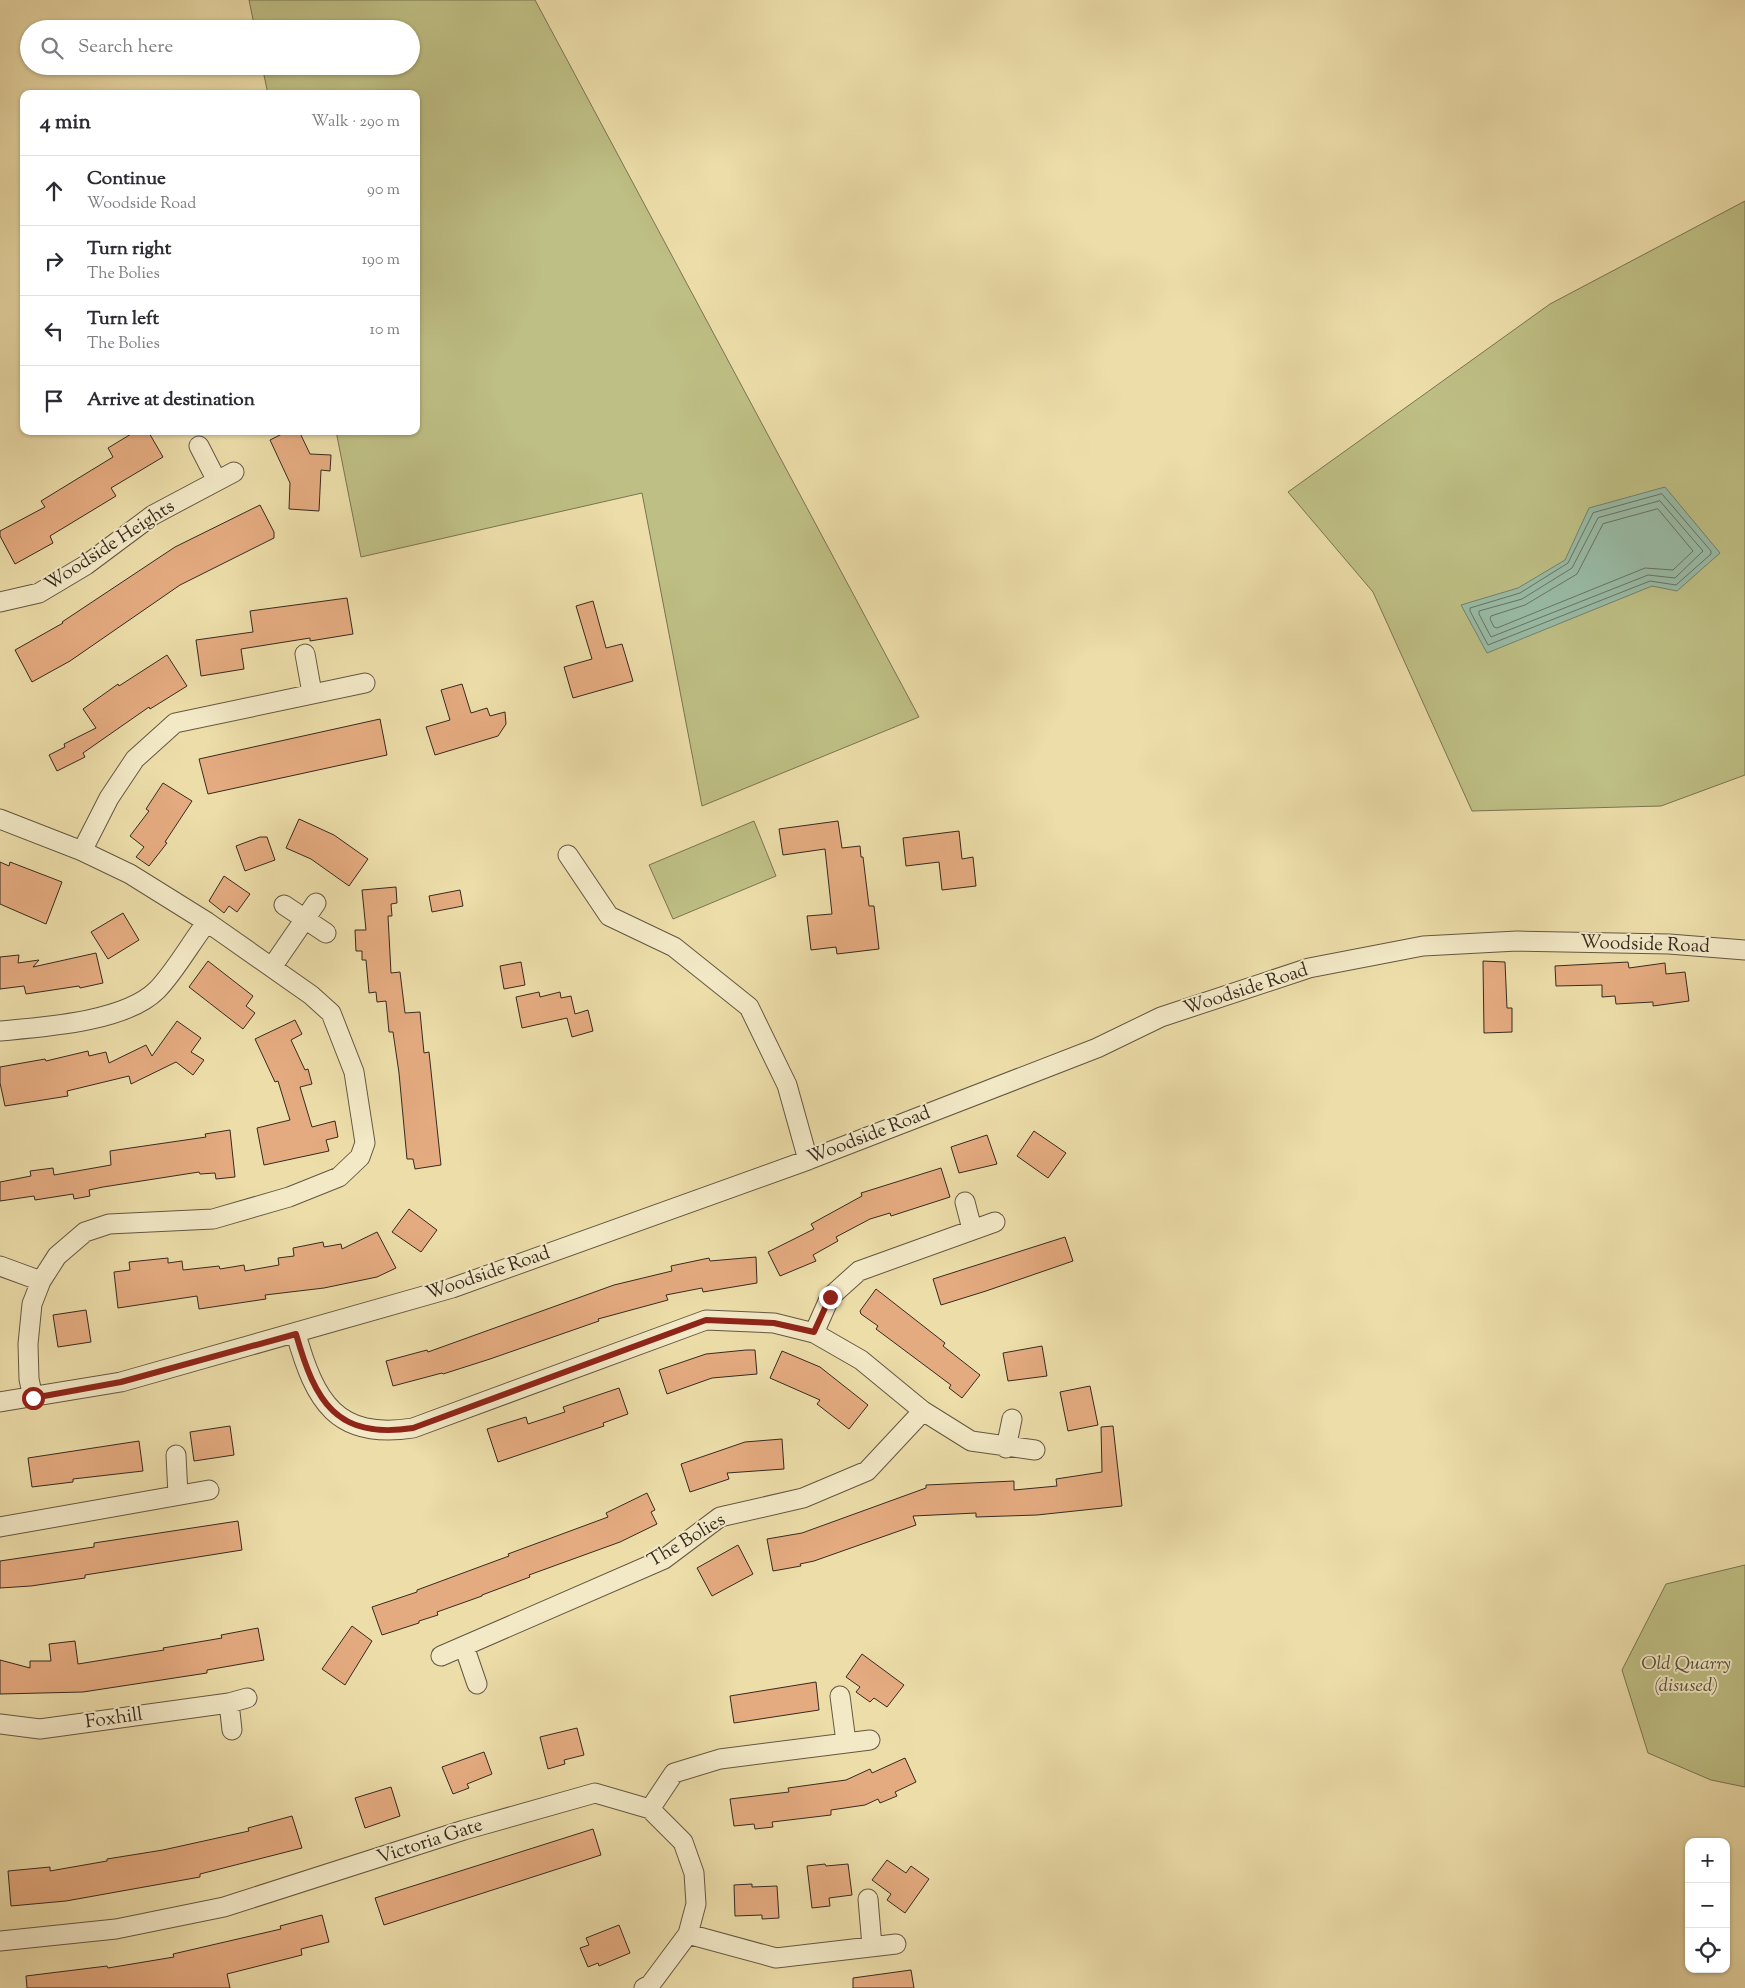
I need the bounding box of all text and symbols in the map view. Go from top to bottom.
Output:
search box [20,20,420,75]
icon: search [38,34,66,62]
text: Search here [78,34,173,61]
text: 4 min [40,108,91,138]
text: Walk · 290 m [311,111,400,134]
text: Continue [87,166,166,193]
icon: ahead [40,177,68,205]
text: 90 m [367,179,400,202]
text: Woodside Road [87,193,196,216]
text: Turn right [87,236,171,263]
icon: right [40,247,68,275]
text: 190 m [362,249,400,272]
text: The Bolies [87,263,160,286]
text: Turn left [87,306,159,333]
icon: left [40,317,68,345]
text: 10 m [370,319,400,342]
text: The Bolies [87,333,160,356]
icon: arrive [40,387,68,415]
text: Arrive at destination [87,387,255,414]
street label: Woodside Heights [40,494,180,598]
street label: Woodside Road [1580,929,1711,961]
street label: Woodside Road [1180,957,1312,1023]
street label: Woodside Road [804,1100,935,1172]
street label: Woodside Road [422,1240,554,1308]
route end [819,1286,842,1309]
route start [22,1387,45,1410]
street label: The Bolies [643,1507,731,1575]
park label: Old Quarry (disused) [1641,1651,1731,1700]
street label: Foxhill [83,1702,145,1736]
street label: Victoria Gate [374,1812,486,1872]
map controls [1685,1838,1730,1973]
button: + [1685,1838,1730,1883]
button: − [1685,1883,1730,1928]
button: locate [1685,1928,1730,1973]

